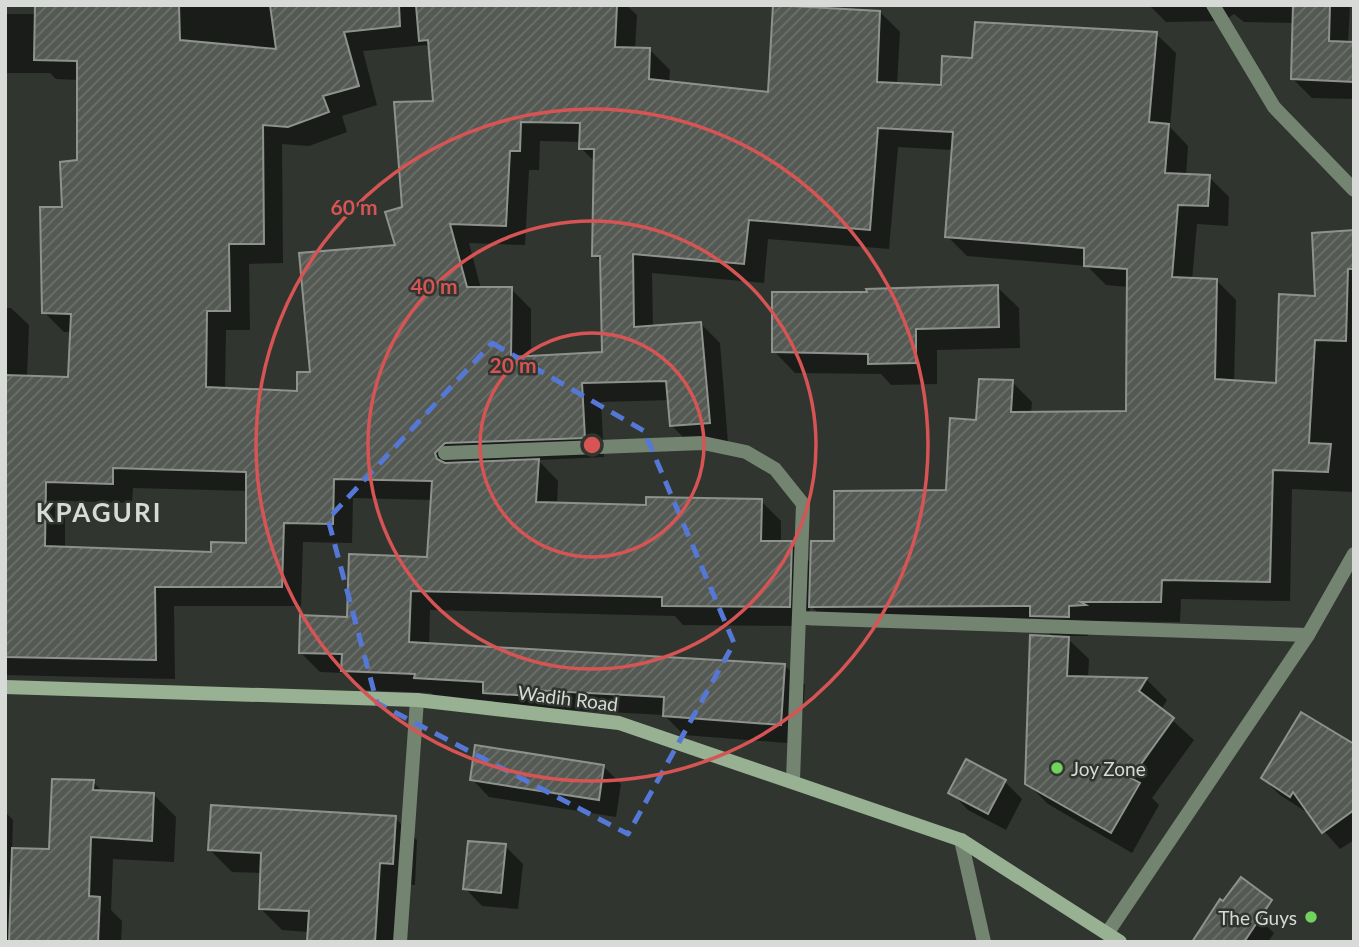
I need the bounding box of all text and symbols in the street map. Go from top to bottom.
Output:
text: 60 m [330,194,378,219]
text: 40 m [410,273,458,298]
text: 20 m [489,352,537,377]
centre of rings [580,433,604,457]
district label: KPAGURI [36,496,162,528]
street label: Wadih Road [517,680,619,716]
place label: Joy Zone [1071,757,1146,780]
marker: Joy Zone [1049,760,1065,776]
place label: The Guys [1218,906,1297,929]
marker: The Guys [1303,909,1319,925]

